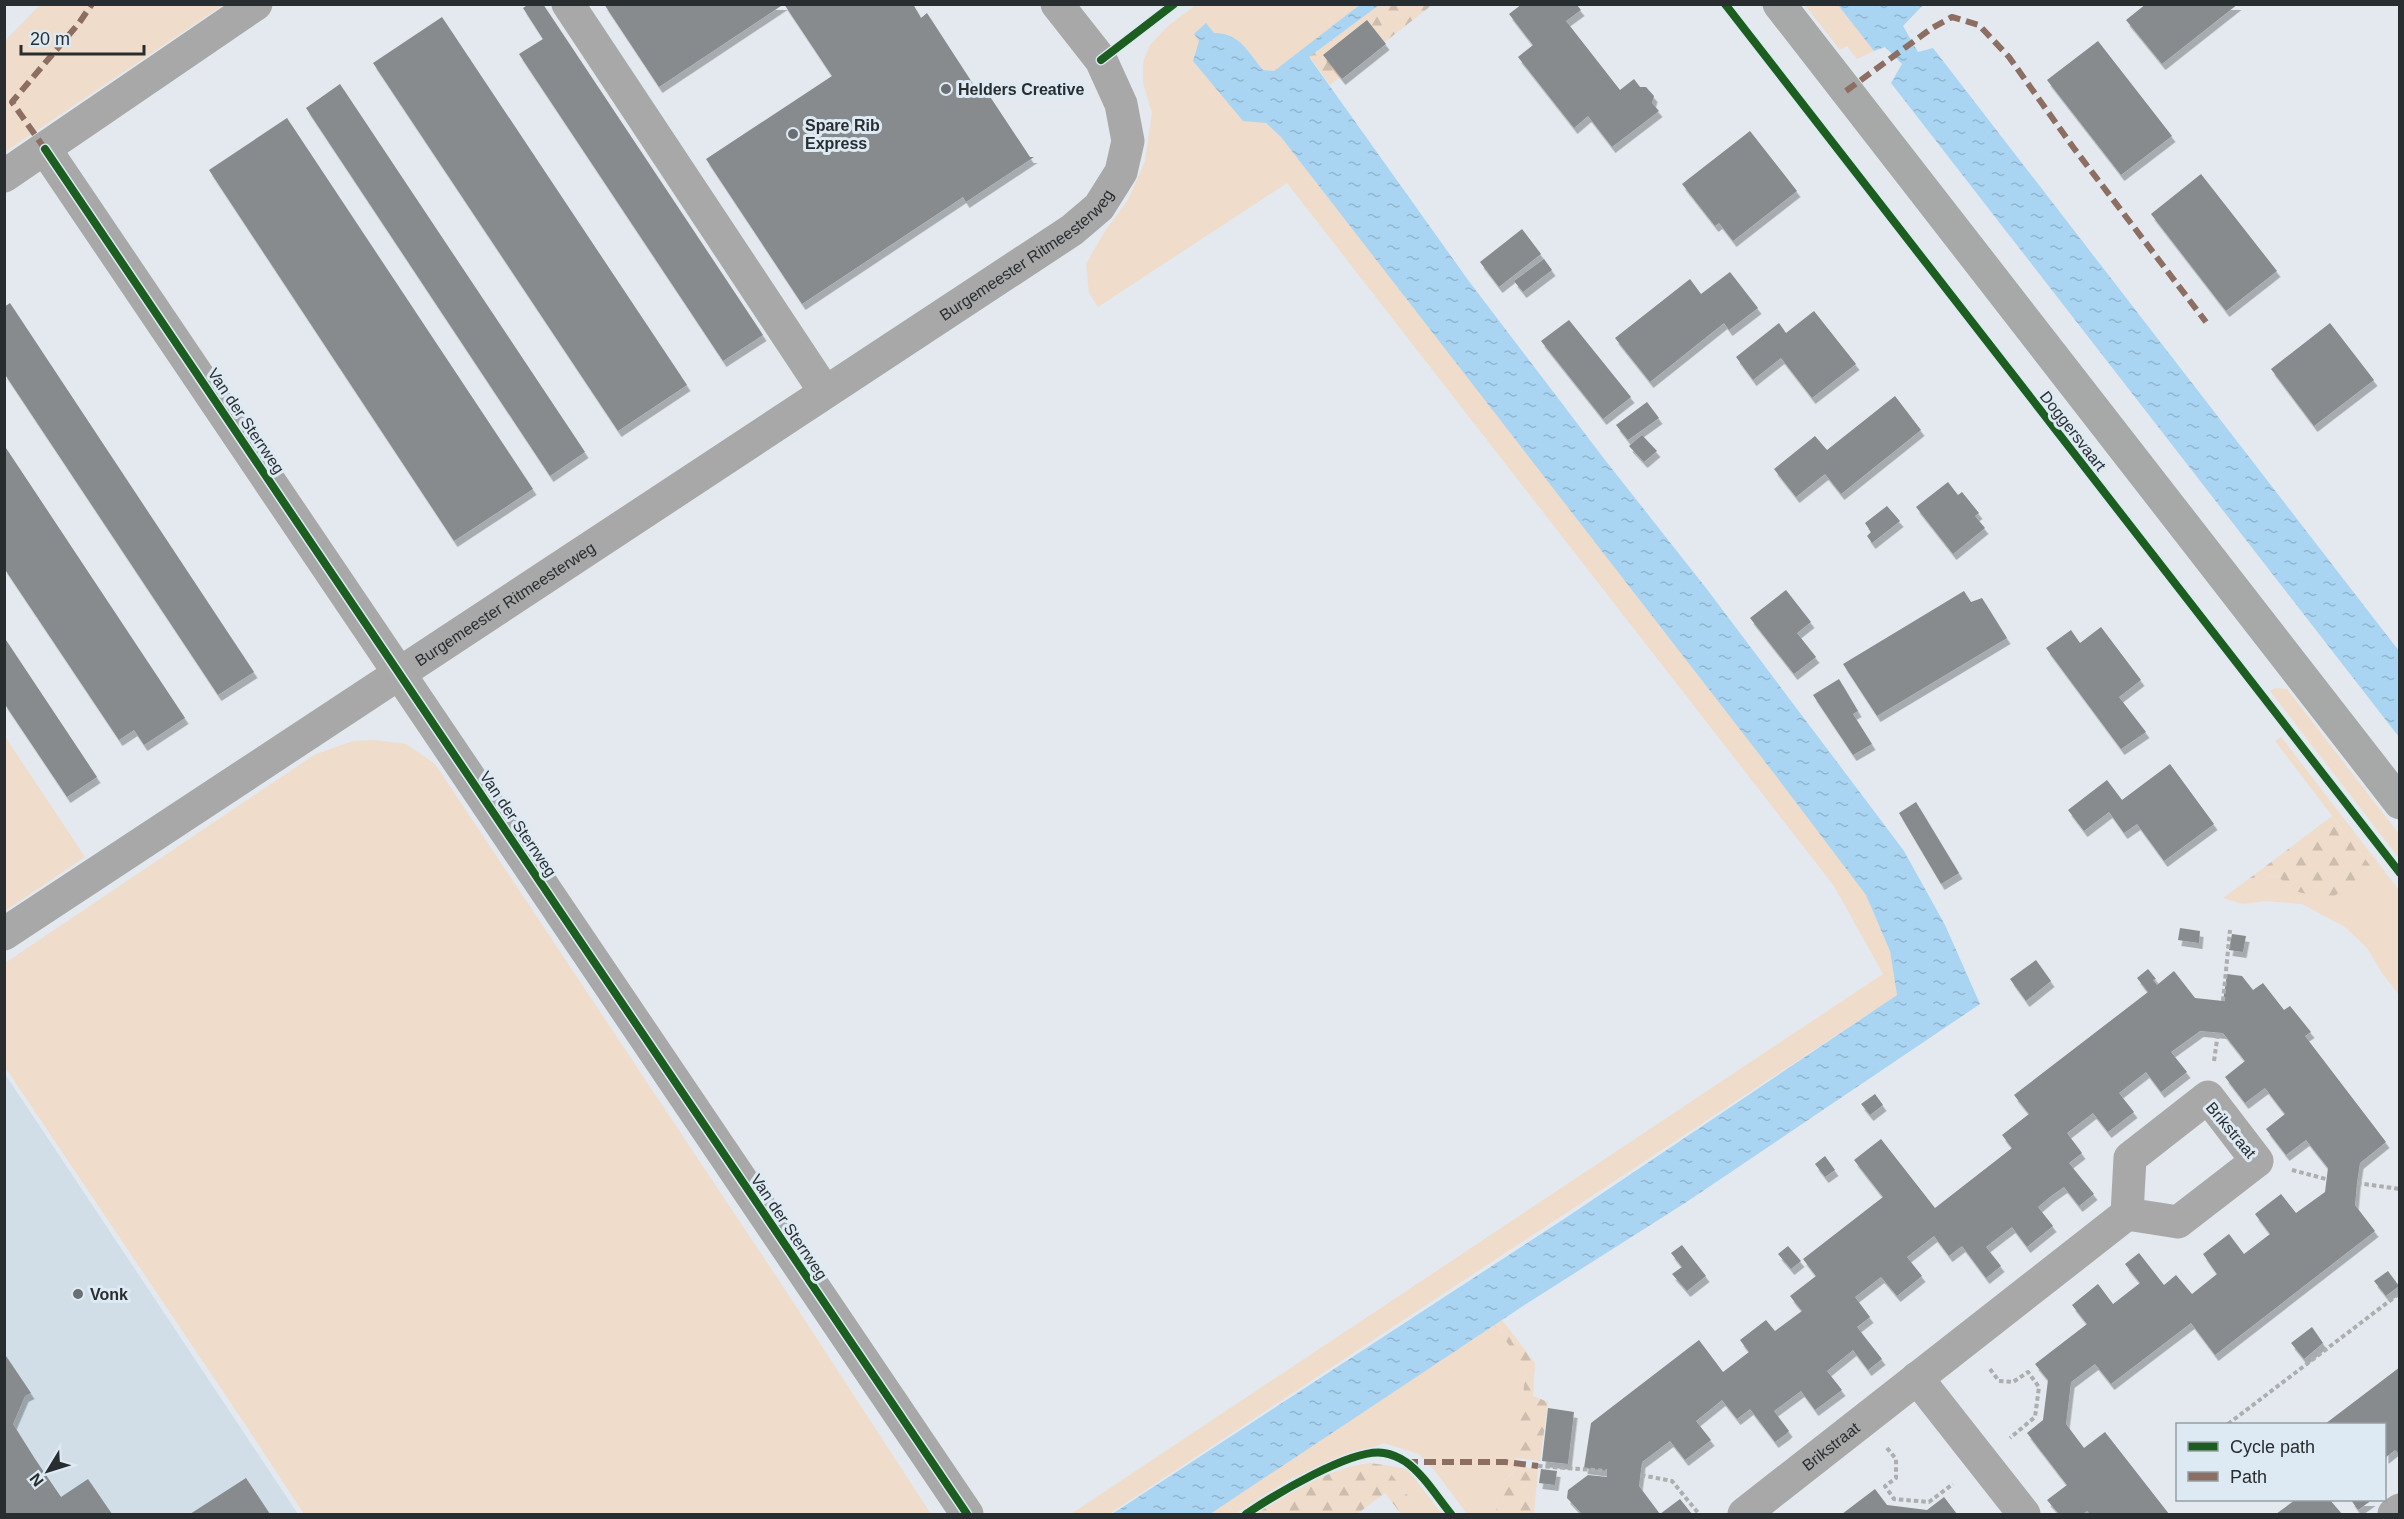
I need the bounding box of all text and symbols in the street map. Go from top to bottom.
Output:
scale bar [21,18,144,56]
text: 20 m [30,29,70,49]
place label: Helders Creative [958,81,1084,98]
marker: Helders Creative [939,82,953,96]
place label: Spare Rib Express [805,117,880,152]
marker: Spare Rib Express [786,127,800,141]
street label: Burgemeester Ritmeesterweg [936,186,1116,324]
street label: Van der Sterrweg [204,365,288,477]
street label: Doggersvaart [2037,388,2110,475]
street label: Burgemeester Ritmeesterweg [412,538,598,669]
street label: Van der Sterrweg [476,768,560,880]
street label: Brikstraat [2203,1099,2260,1162]
street label: Van der Sterrweg [747,1171,831,1283]
place label: Vonk [90,1286,128,1303]
marker: Vonk [71,1287,85,1301]
street label: Brikstraat [1799,1418,1863,1474]
legend [2176,1423,2386,1501]
text: Cycle path [2230,1437,2315,1457]
north arrow [18,1441,78,1501]
text: Path [2230,1467,2267,1487]
text: N [26,1470,47,1490]

